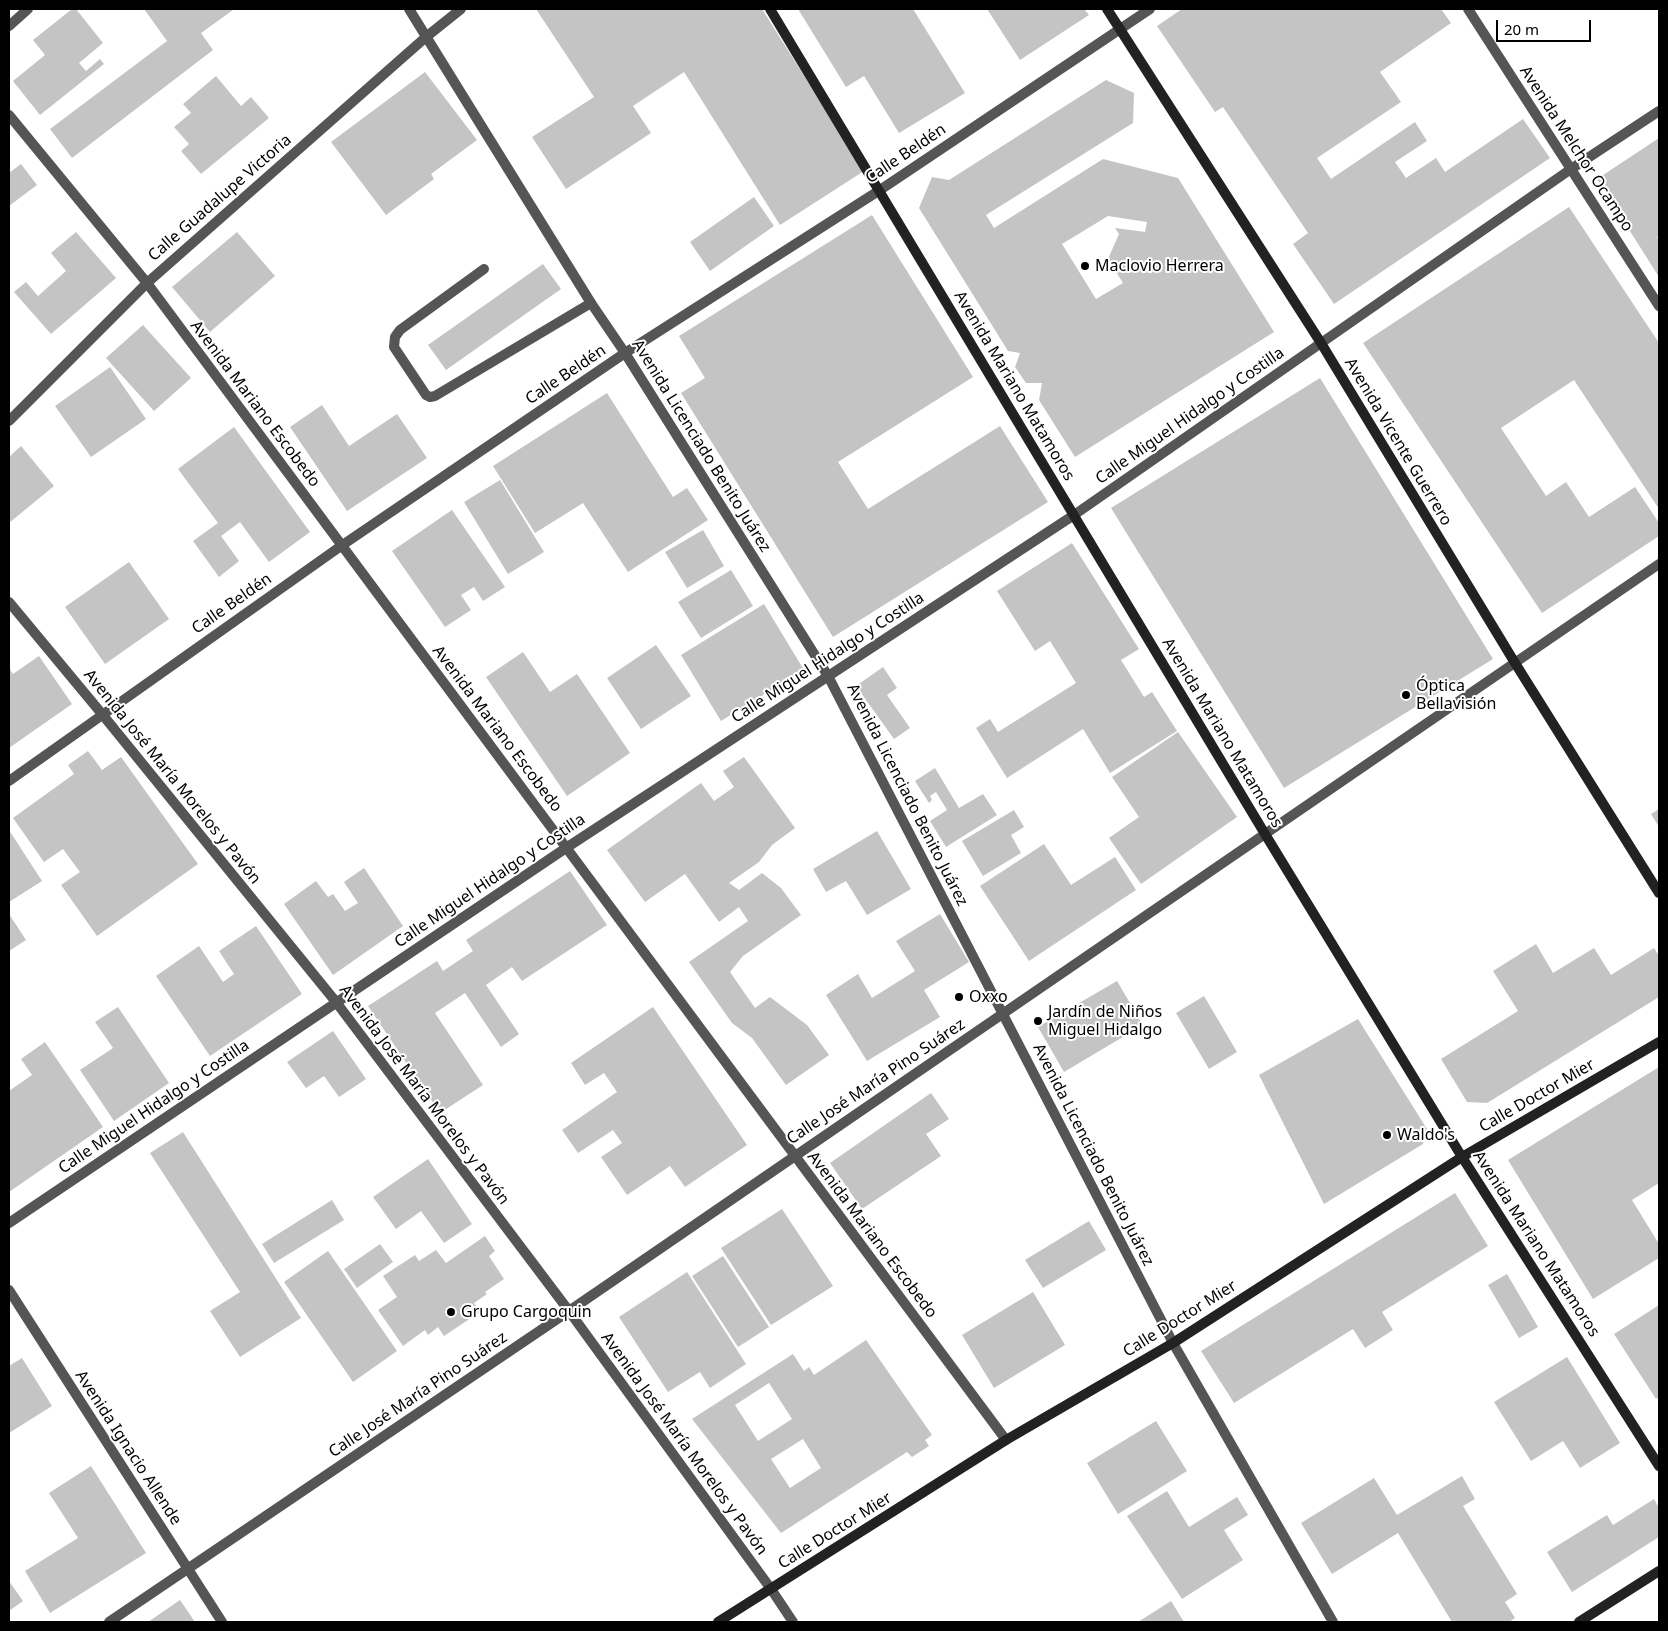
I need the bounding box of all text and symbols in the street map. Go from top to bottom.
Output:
scale bar [1498,10,1593,42]
text: 20 m [1504,19,1539,39]
street label: Avenida Melchor Ocampo [1515,63,1637,235]
street label: Calle Beldén [862,120,950,188]
street label: Calle Guadalupe Victoria [144,131,296,265]
place label: Maclovio Herrera [1095,256,1224,276]
marker: Maclovio Herrera [1079,260,1091,272]
street label: Avenida Mariano Matamoros [950,288,1078,484]
street label: Avenida Mariano Escobedo [186,317,324,491]
street label: Avenida Licenciado Benito Juárez [627,336,775,556]
street label: Calle Beldén [522,341,610,409]
street label: Calle Miguel Hidalgo y Costilla [1092,343,1288,489]
street label: Avenida Vicente Guerrero [1340,355,1456,529]
street label: Calle Beldén [188,570,276,638]
street label: Calle Miguel Hidalgo y Costilla [728,588,928,728]
street label: Avenida Mariano Matamoros [1158,635,1286,831]
street label: Avenida Mariano Escobedo [428,642,566,816]
street label: Avenida José María Morelos y Pavón [79,666,265,888]
place label: Óptica Bellavisión [1416,676,1496,714]
street label: Avenida Licenciado Benito Juárez [842,681,972,909]
marker: Óptica Bellavisión [1400,689,1412,701]
street label: Calle Miguel Hidalgo y Costilla [391,810,589,952]
street label: Avenida José María Morelos y Pavón [335,981,513,1209]
place label: Oxxo [969,987,1008,1007]
marker: Oxxo [953,991,965,1003]
place label: Jardín de Niños Miguel Hidalgo [1048,1002,1162,1040]
street label: Calle José María Pino Suárez [783,1015,969,1149]
marker: Jardín de Niños Miguel Hidalgo [1032,1015,1044,1027]
street label: Calle Miguel Hidalgo y Costilla [55,1036,253,1178]
street label: Avenida Licenciado Benito Juárez [1028,1041,1158,1269]
street label: Calle Doctor Mier [1476,1055,1598,1137]
place label: Waldo's [1397,1125,1455,1145]
marker: Waldo's [1381,1129,1393,1141]
street label: Avenida Mariano Matamoros [1469,1147,1603,1341]
street label: Avenida Mariano Escobedo [803,1148,941,1322]
street label: Calle Doctor Mier [1120,1276,1240,1362]
place label: Grupo Cargoquin [461,1302,592,1322]
marker: Grupo Cargoquin [445,1306,457,1318]
street label: Calle José María Pino Suárez [325,1328,511,1462]
street label: Avenida José María Morelos y Pavón [597,1329,771,1559]
street label: Avenida Ignacio Allende [71,1367,185,1529]
street label: Calle Doctor Mier [775,1488,895,1574]

